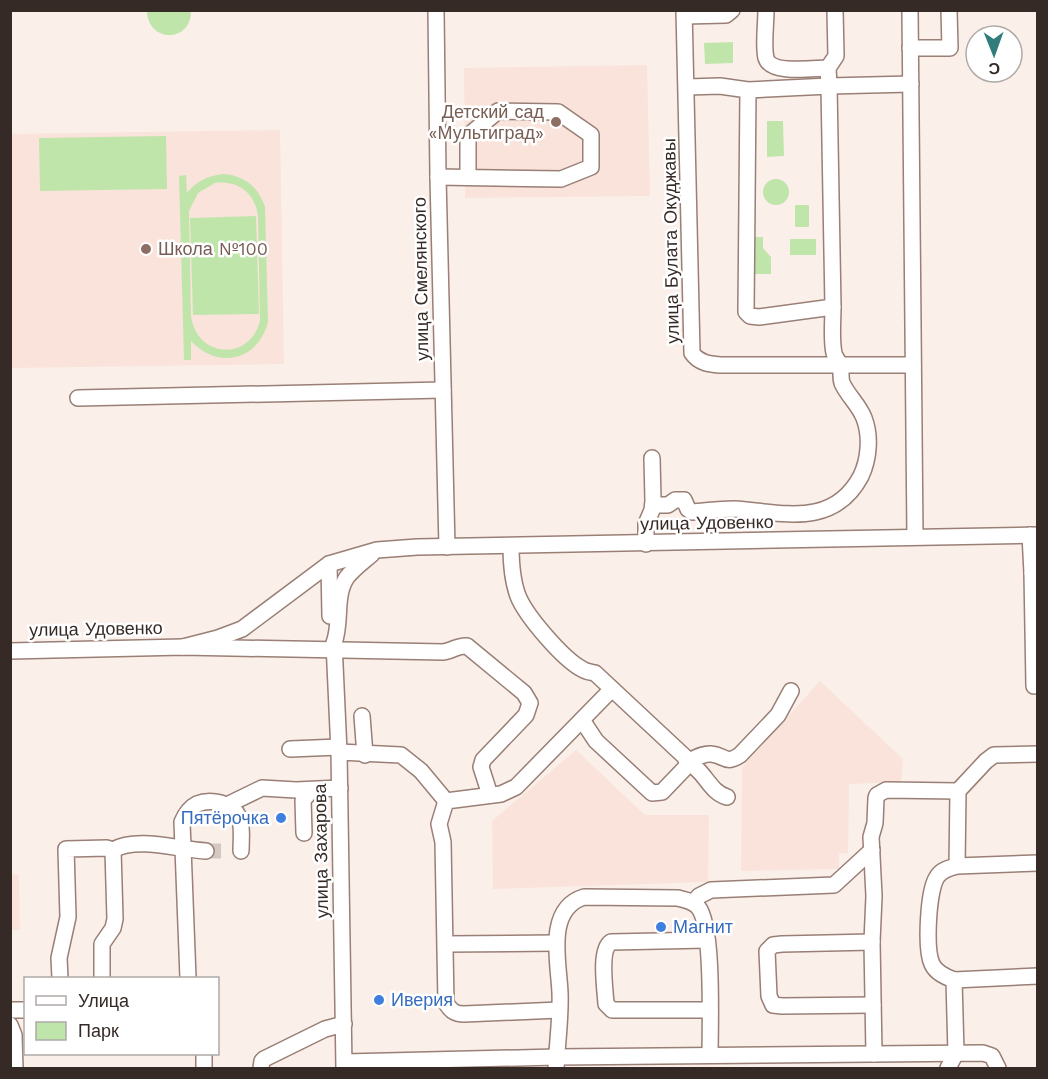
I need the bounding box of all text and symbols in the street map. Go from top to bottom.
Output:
north arrow [964,24,1024,84]
text: С [988,59,1000,78]
place label: Детский сад «Мультиград» [429,101,544,143]
marker: Детский сад «Мультиград» [549,115,563,129]
street label: улица Булата Окуджавы [658,138,683,344]
street label: улица Смелянского [409,197,432,361]
place label: Школа №100 [158,238,268,259]
marker: Школа №100 [139,242,153,256]
street label: улица Удовенко [640,511,774,534]
street label: улица Удовенко [29,617,163,640]
street label: улица Захарова [309,783,332,919]
place label: Пятёрочка [181,807,270,828]
marker: Пятёрочка [274,811,288,825]
place label: Магнит [673,916,733,937]
marker: Магнит [654,920,668,934]
legend [24,977,219,1055]
place label: Иверия [391,989,453,1010]
text: Улица [78,990,130,1011]
marker: Иверия [372,993,386,1007]
text: Парк [78,1020,119,1041]

